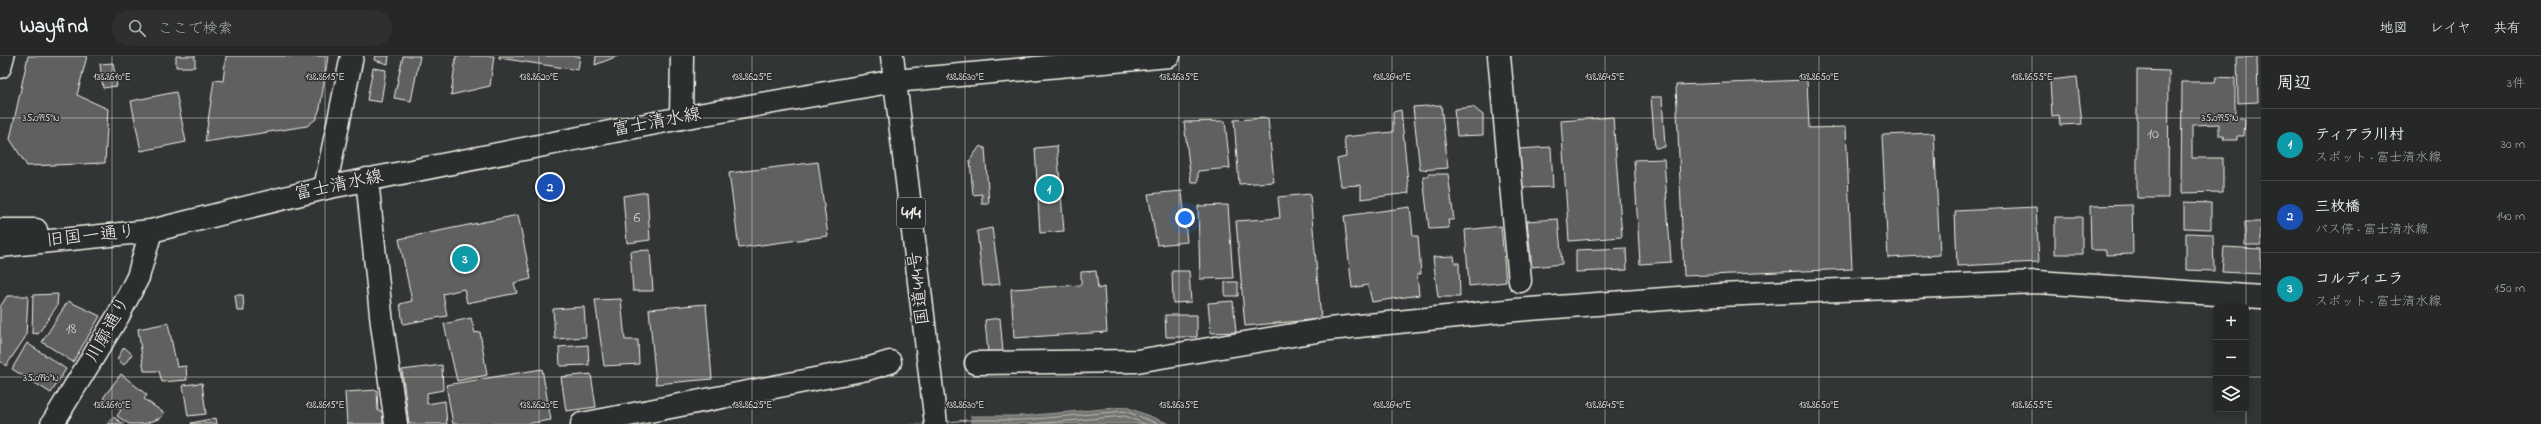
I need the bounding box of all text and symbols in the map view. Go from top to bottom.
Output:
search box [112,10,392,46]
text: Wayfind [20,14,88,41]
icon: search [126,17,148,39]
text: ここで検索 [158,18,233,40]
text: 地図 [2380,18,2408,39]
text: レイヤ [2430,18,2471,39]
text: 共有 [2493,18,2521,39]
text: 138.8610°E [93,70,131,85]
text: 138.8615°E [306,70,344,85]
text: 138.8620°E [519,70,559,85]
text: 138.8625°E [732,70,772,85]
text: 138.8630°E [946,70,984,85]
text: 138.8635°E [1159,70,1199,85]
text: 138.8640°E [1373,70,1411,85]
text: 138.8645°E [1585,70,1625,85]
text: 138.8650°E [1799,70,1839,85]
text: 138.8655°E [2011,70,2053,85]
text: 周辺 [2277,71,2311,96]
text: 3件 [2507,74,2525,93]
street label: 富士清水線 [610,102,704,144]
text: 35.0995°N [22,111,60,126]
text: 35.0995°N [2201,111,2239,126]
house number: 10 [2147,122,2159,146]
text: ティアラ川村 [2315,124,2404,146]
text: 1 [2288,135,2292,154]
text: 30 m [2501,135,2525,154]
text: スポット · 富士清水線 [2315,148,2441,167]
street label: 富士清水線 [292,164,386,208]
pin: 2 [537,172,563,202]
pin: 1 [1036,174,1062,204]
text: 三枚橋 [2315,196,2360,218]
road number: 414 [897,198,925,228]
house number: 6 [633,206,641,230]
text: 2 [2287,207,2293,226]
text: 140 m [2497,207,2525,226]
your location [1175,208,1195,228]
street label: 旧国一通り [45,219,137,255]
text: バス停 · 富士清水線 [2315,220,2428,239]
pin: 3 [452,244,478,274]
street label: 国道414号 [903,249,937,327]
text: コルディエラ [2315,268,2403,290]
text: 3 [2287,279,2293,298]
text: 150 m [2494,279,2525,298]
street label: 川廓通り [80,292,138,368]
text: スポット · 富士清水線 [2315,292,2441,311]
map controls [2213,304,2249,412]
button: + [2213,304,2249,340]
house number: 18 [65,317,77,341]
button: − [2213,340,2249,376]
text: 35.0990°N [23,371,59,386]
button: layers [2213,376,2249,412]
text: 138.8610°E [93,398,131,413]
text: 138.8615°E [306,398,344,413]
text: 138.8620°E [519,398,559,413]
text: 138.8625°E [732,398,772,413]
text: 138.8630°E [946,398,984,413]
text: 138.8635°E [1159,398,1199,413]
text: 138.8640°E [1373,398,1411,413]
text: 138.8645°E [1585,398,1625,413]
text: 138.8650°E [1799,398,1839,413]
text: 138.8655°E [2011,398,2053,413]

